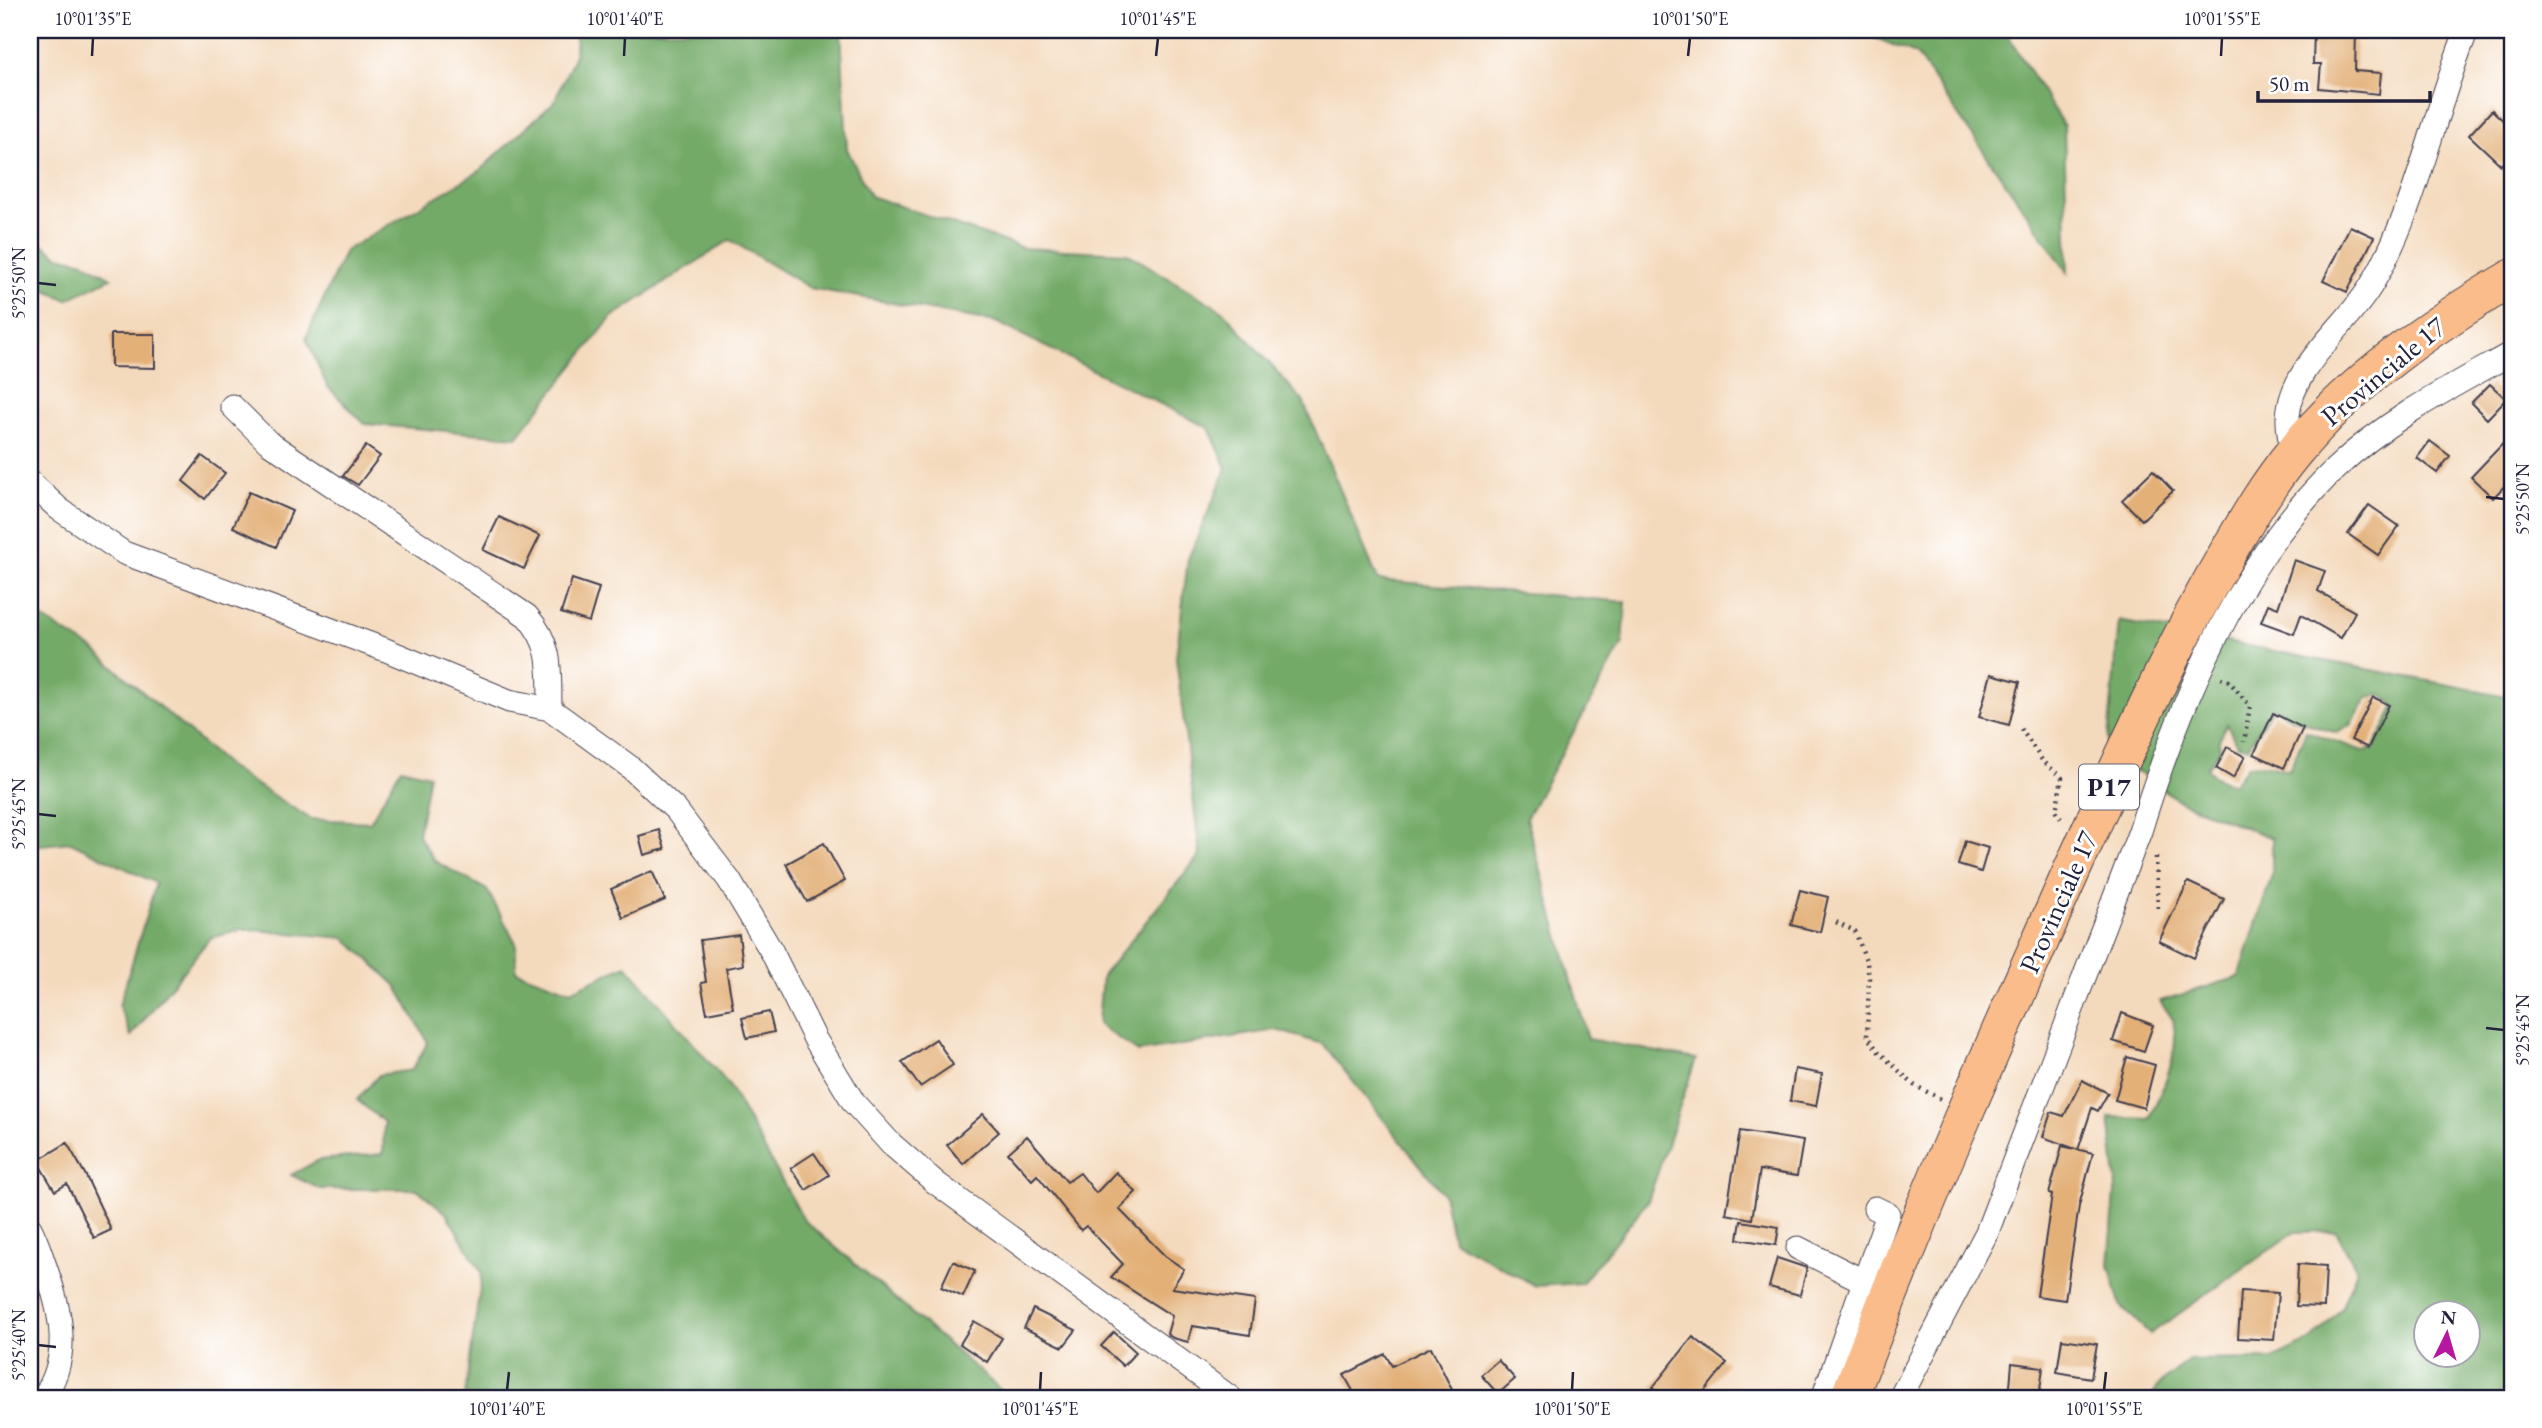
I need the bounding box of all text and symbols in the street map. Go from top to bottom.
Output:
text: 10°01'35"E [55,7,131,30]
text: 10°01'40"E [587,7,663,30]
text: 10°01'45"E [1120,7,1196,30]
text: 10°01'50"E [1652,7,1728,30]
text: 10°01'55"E [2184,7,2260,30]
scale bar [2258,60,2430,104]
text: 50 m [2269,70,2310,97]
text: 5°25'50"N [7,246,30,319]
street label: Provinciale 17 [2313,308,2453,434]
text: 5°25'50"N [2511,462,2534,535]
road number: P17 [2079,764,2139,810]
text: 5°25'45"N [7,777,30,850]
street label: Provinciale 17 [2011,825,2106,979]
text: 5°25'45"N [2511,993,2534,1066]
north arrow [2412,1298,2482,1368]
text: N [2440,1304,2458,1331]
text: 5°25'40"N [7,1308,30,1381]
text: 10°01'40"E [469,1397,545,1420]
text: 10°01'45"E [1002,1397,1078,1420]
text: 10°01'50"E [1534,1397,1610,1420]
text: 10°01'55"E [2066,1397,2142,1420]

